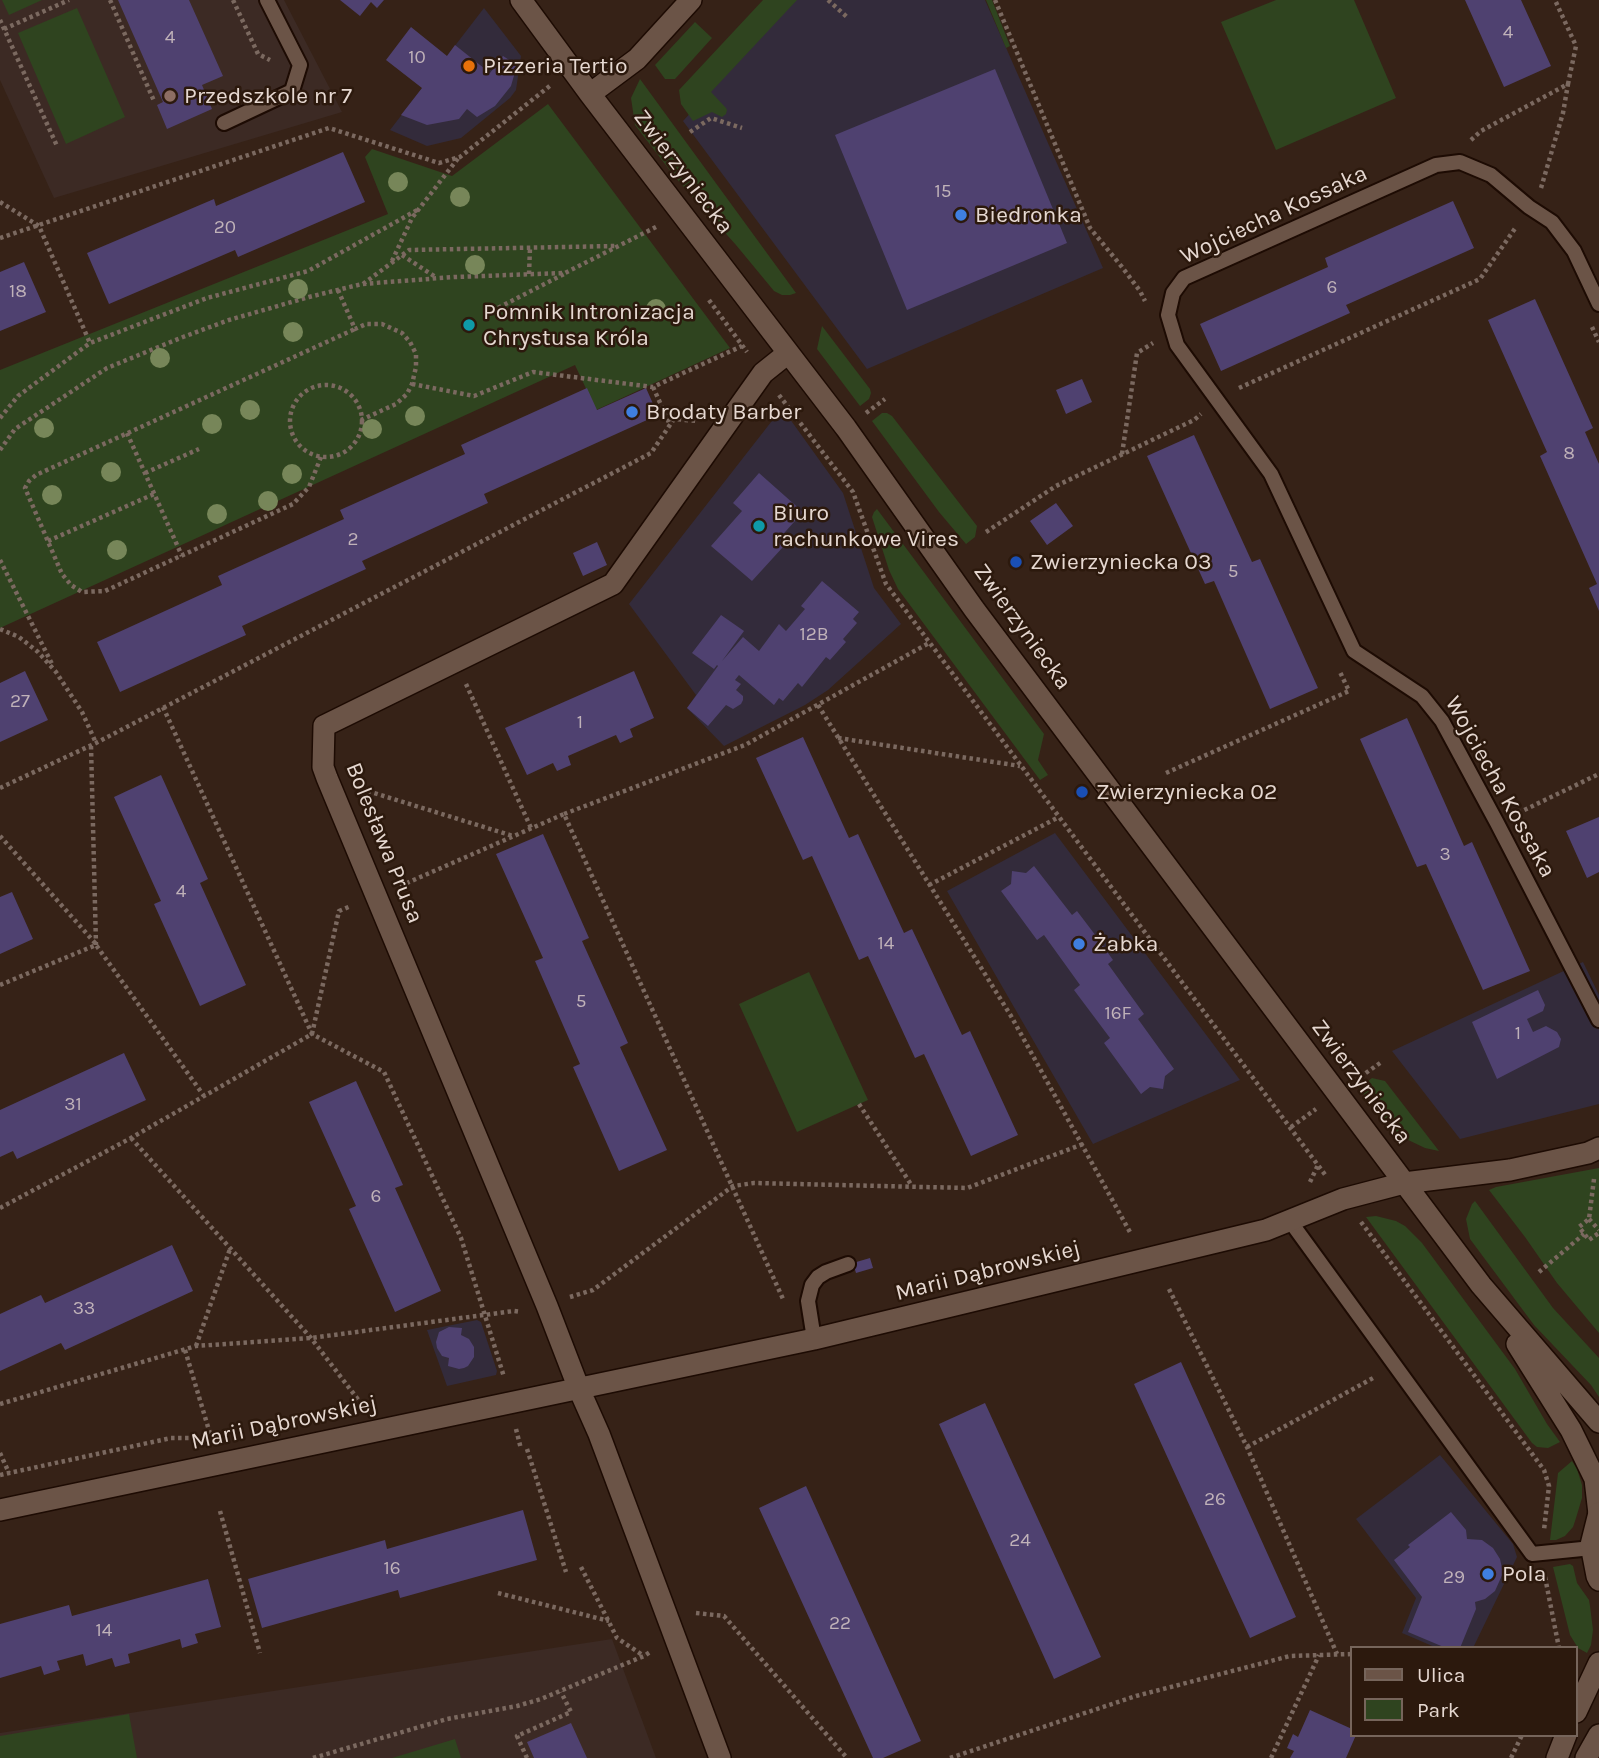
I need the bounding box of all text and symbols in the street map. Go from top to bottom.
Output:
house number: 4 [1503,22,1513,44]
house number: 4 [165,27,175,49]
house number: 10 [408,47,426,69]
place label: Pizzeria Tertio [483,52,627,80]
marker: Pizzeria Tertio [461,58,477,74]
place label: Przedszkole nr 7 [184,82,352,110]
marker: Przedszkole nr 7 [162,88,178,104]
street label: Zwierzyniecka [627,104,739,240]
street label: Wojciecha Kossaka [1176,160,1372,270]
house number: 15 [934,181,952,203]
place label: Biedronka [975,201,1082,229]
marker: Biedronka [953,207,969,223]
house number: 20 [214,217,236,239]
house number: 6 [1327,277,1337,299]
house number: 18 [9,281,27,303]
place label: Pomnik Intronizacja Chrystusa Króla [483,298,695,352]
marker: Pomnik Intronizacja Chrystusa Króla [461,317,477,333]
place label: Brodaty Barber [646,398,801,426]
marker: Brodaty Barber [624,404,640,420]
house number: 8 [1563,443,1575,465]
place label: Biuro rachunkowe Vires [773,499,959,553]
marker: Biuro rachunkowe Vires [751,518,767,534]
house number: 2 [347,529,359,551]
place label: Zwierzyniecka 03 [1030,548,1212,576]
marker: Zwierzyniecka 03 [1008,554,1024,570]
street label: Zwierzyniecka [967,559,1077,695]
house number: 5 [1228,561,1238,583]
house number: 12B [799,624,829,646]
house number: 27 [10,691,30,713]
street label: Wojciecha Kossaka [1439,692,1561,882]
house number: 1 [577,712,583,734]
street label: Bolesława Prusa [339,759,429,927]
place label: Zwierzyniecka 02 [1096,778,1277,806]
marker: Zwierzyniecka 02 [1074,784,1090,800]
house number: 3 [1439,844,1451,866]
house number: 4 [176,881,186,903]
place label: Żabka [1093,930,1159,958]
house number: 14 [878,933,894,955]
marker: Żabka [1071,936,1087,952]
house number: 5 [576,991,586,1013]
house number: 16F [1104,1003,1132,1025]
street label: Zwierzyniecka [1305,1014,1417,1150]
house number: 1 [1515,1023,1521,1045]
house number: 31 [64,1094,82,1116]
house number: 6 [371,1186,381,1208]
street label: Marii Dąbrowskiej [893,1235,1083,1307]
house number: 33 [73,1298,95,1320]
street label: Marii Dąbrowskiej [188,1390,380,1456]
house number: 26 [1204,1489,1226,1511]
house number: 24 [1009,1530,1031,1552]
house number: 16 [383,1558,401,1580]
place label: Pola [1502,1560,1546,1588]
marker: Pola [1480,1566,1496,1582]
house number: 29 [1443,1567,1465,1589]
house number: 22 [829,1613,851,1635]
house number: 14 [96,1620,112,1642]
legend [1350,1646,1578,1737]
text: Ulica [1417,1663,1465,1687]
text: Park [1417,1698,1460,1722]

